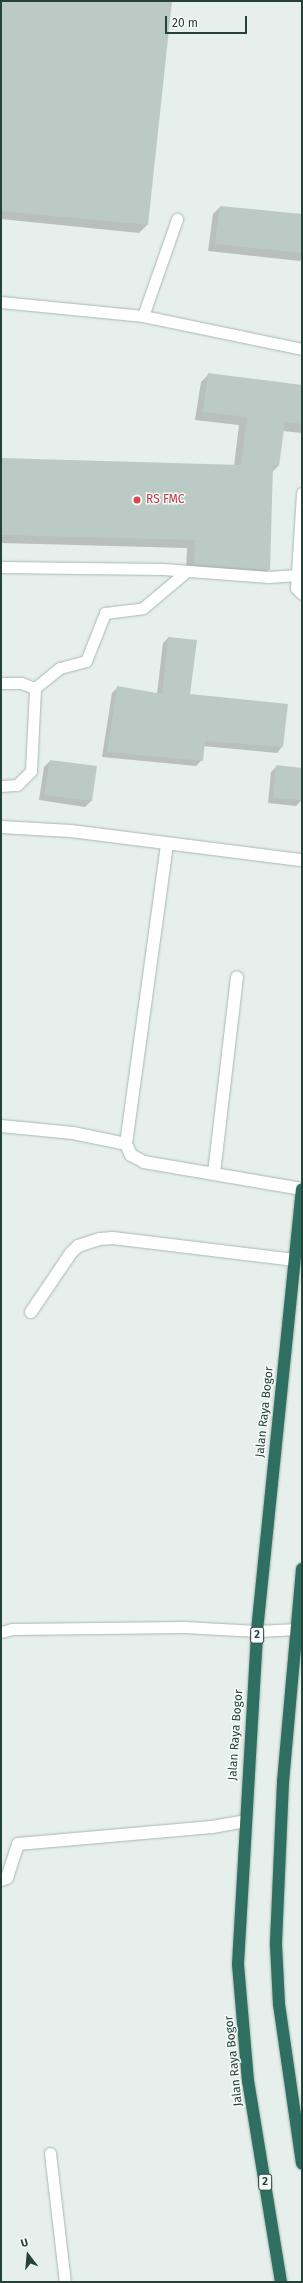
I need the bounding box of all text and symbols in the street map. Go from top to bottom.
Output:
scale bar [167,8,249,34]
text: 20 m [172,16,198,30]
place label: RS FMC [146,493,184,507]
marker: RS FMC [131,494,143,506]
street label: Jalan Raya Bogor [253,1366,277,1458]
road number: 2 [250,1626,264,1644]
street label: Jalan Raya Bogor [226,1689,246,1781]
street label: Jalan Raya Bogor [222,2015,246,2107]
road number: 2 [258,2173,272,2191]
north arrow [8,2235,48,2275]
text: U [19,2236,30,2250]

